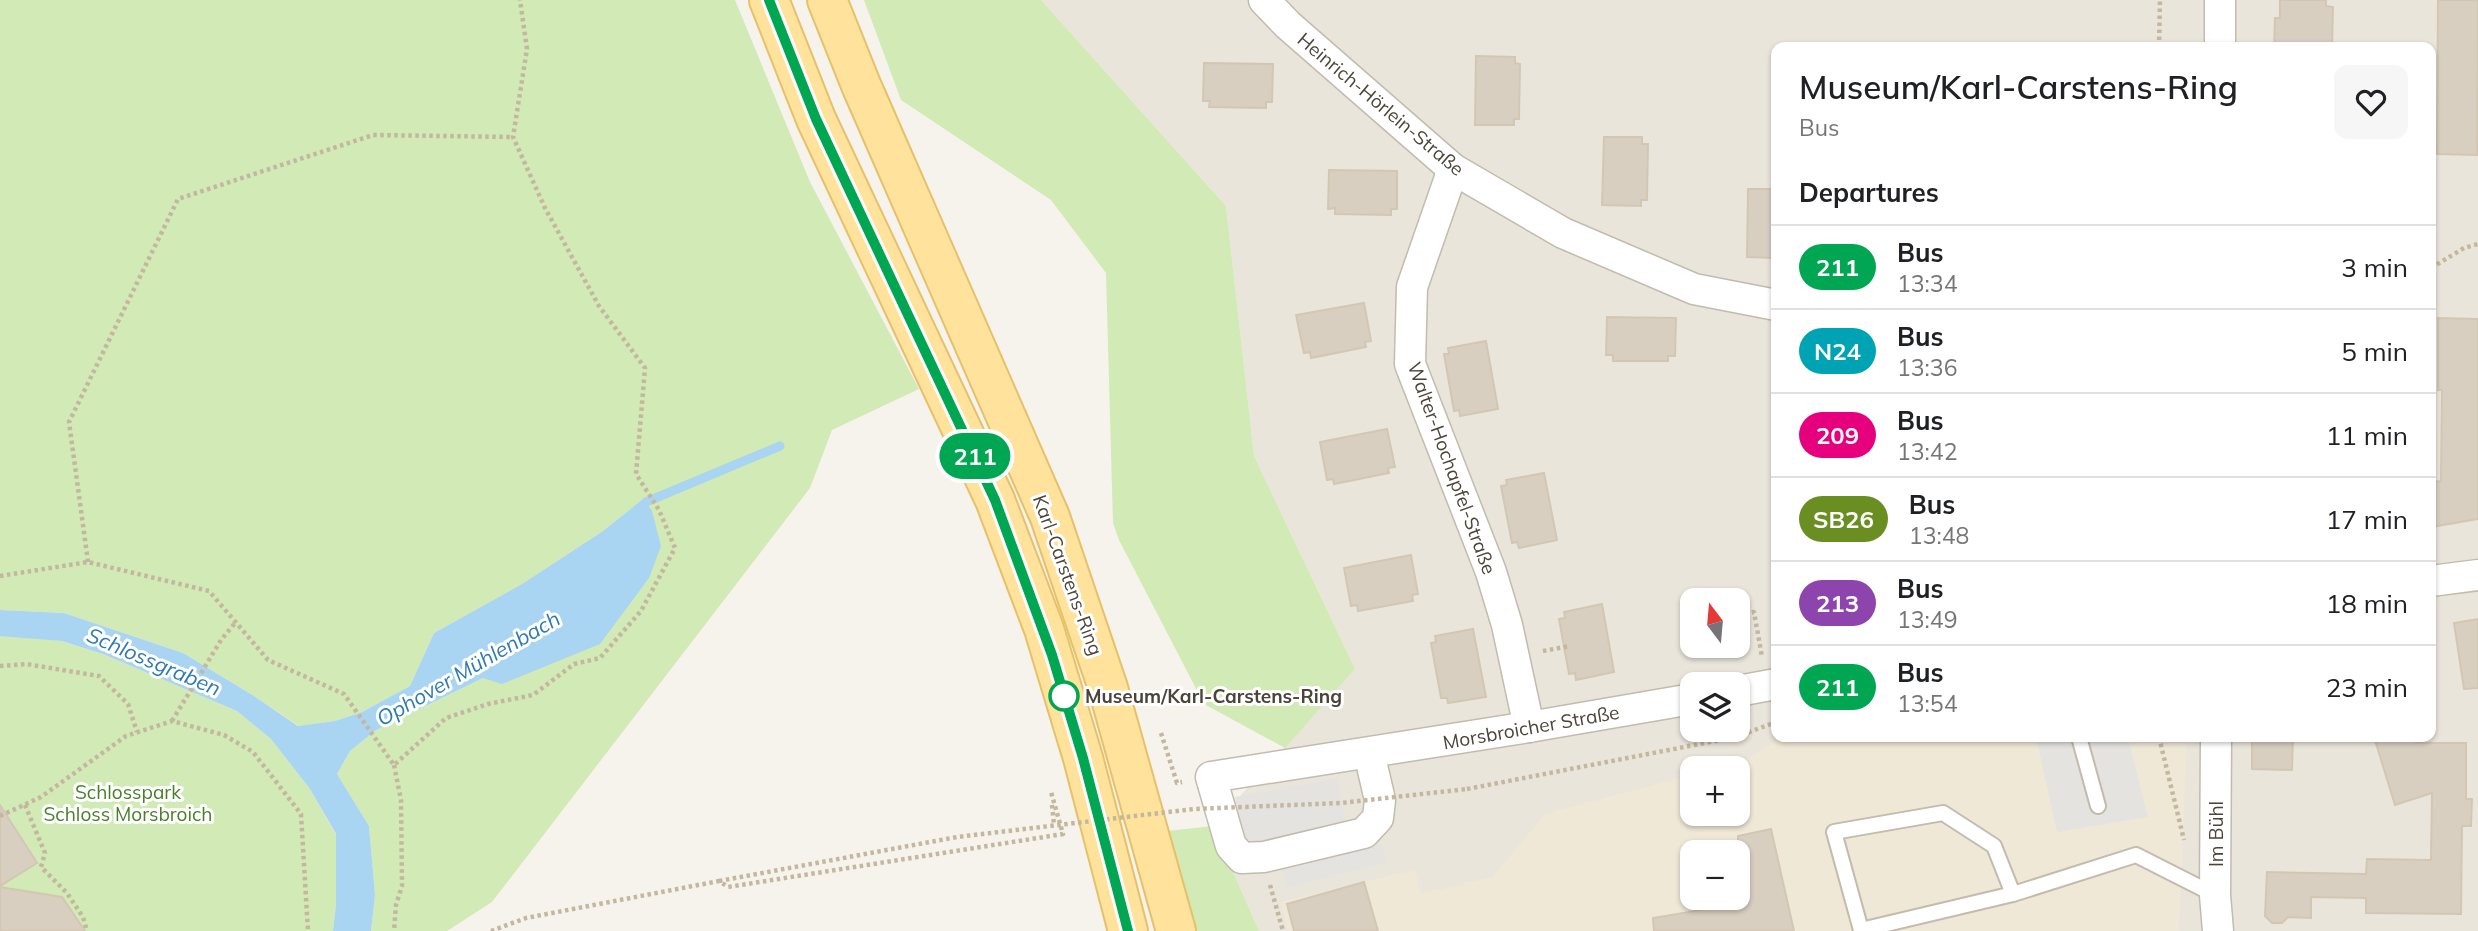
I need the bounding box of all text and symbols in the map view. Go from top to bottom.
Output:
street label: Heinrich-Hörlein-Straße [1293,27,1469,181]
button: heart [2334,65,2408,139]
text: Museum/Karl-Carstens-Ring [1799,66,2238,107]
text: Bus [1799,113,1839,142]
text: Departures [1799,176,1939,209]
text: Bus [1897,236,1943,269]
text: 3 min [2341,251,2408,284]
text: 211 [1816,252,1859,282]
text: 13:34 [1897,269,1957,298]
text: Bus [1897,320,1943,353]
text: 5 min [2341,335,2408,368]
text: N24 [1814,336,1861,366]
text: 13:36 [1897,353,1957,382]
street label: Walter-Hochapfel-Straße [1402,359,1502,577]
text: Bus [1897,404,1943,437]
text: 11 min [2326,419,2408,452]
text: 209 [1816,420,1859,450]
line badge: 211 [935,433,1015,479]
text: 13:42 [1897,437,1957,466]
text: 211 [953,441,997,471]
text: Bus [1909,488,1955,521]
street label: Karl-Carstens-Ring [1028,491,1108,659]
text: 17 min [2326,503,2408,536]
text: SB26 [1813,504,1874,534]
text: 13:48 [1909,521,1969,550]
text: Bus [1897,572,1943,605]
text: 18 min [2326,587,2408,620]
north arrow [1680,588,1750,658]
map controls [1680,588,1750,910]
text: 213 [1816,588,1859,618]
water label: Ophover Mühlenbach [372,605,564,731]
text: 13:49 [1897,605,1957,634]
water label: Schlossgraben [83,621,225,701]
text: Bus [1897,656,1943,689]
text: 23 min [2326,671,2408,704]
button: layers [1680,672,1750,742]
text: 211 [1816,672,1859,702]
marker: Museum/Karl-Carstens-Ring [1049,681,1079,711]
place label: Museum/Karl-Carstens-Ring [1085,684,1342,708]
text: 13:54 [1897,689,1957,718]
street label: Morsbroicher Straße [1441,700,1621,754]
button: + [1680,756,1750,826]
park label: Schlosspark Schloss Morsbroich [43,780,213,826]
street label: Im Bühl [2204,801,2228,867]
button: − [1680,840,1750,910]

